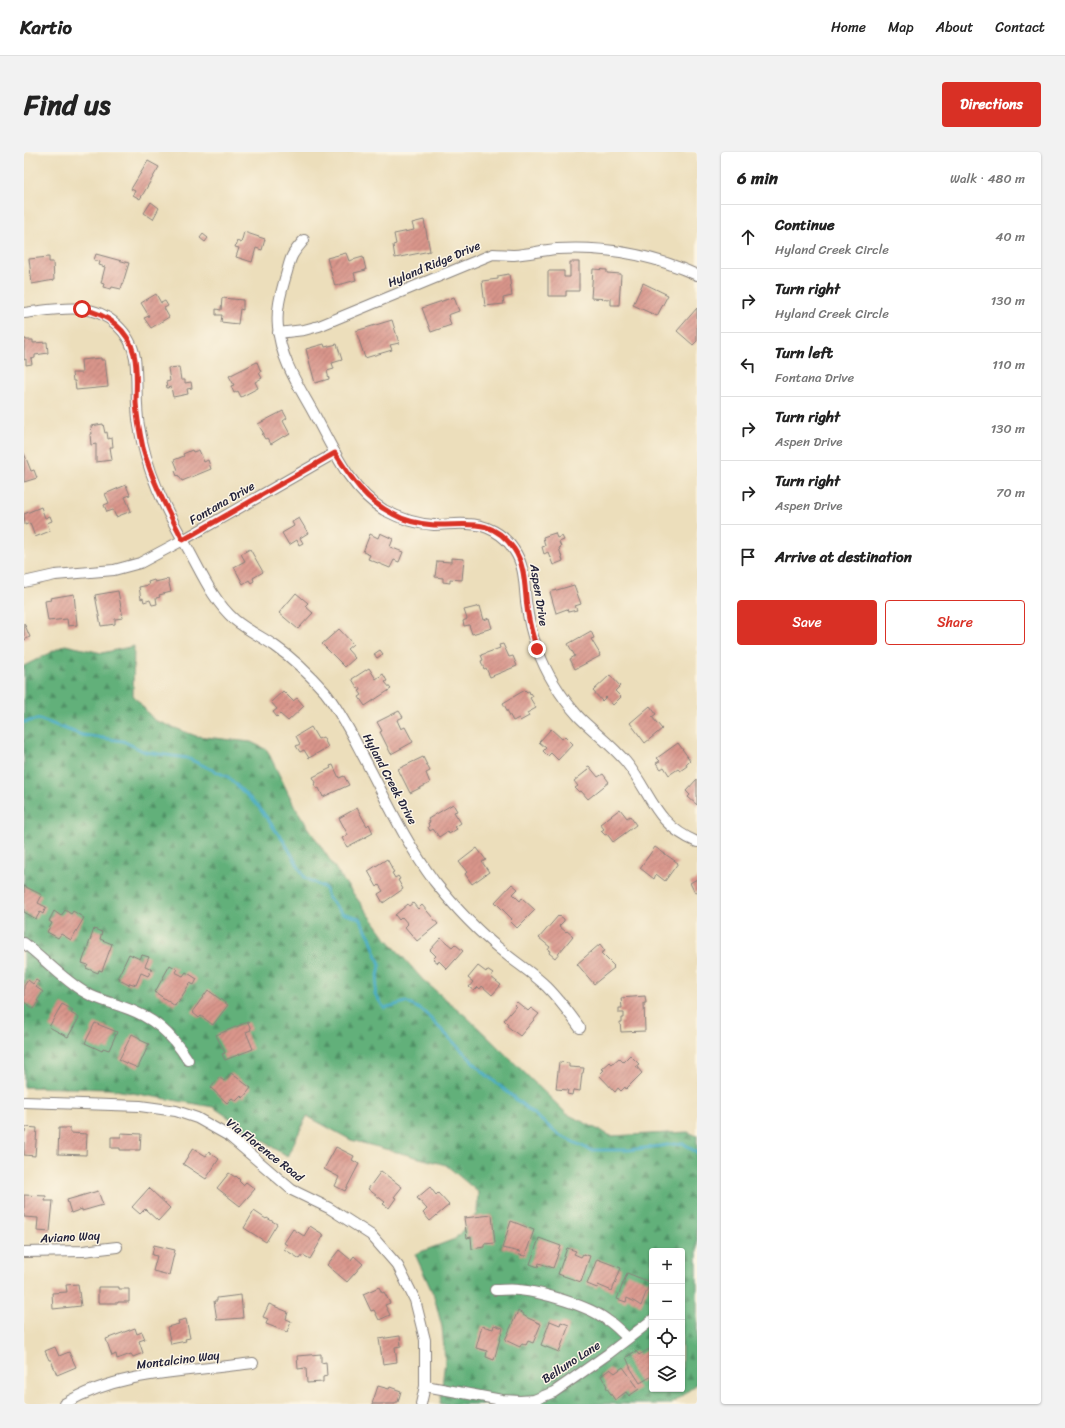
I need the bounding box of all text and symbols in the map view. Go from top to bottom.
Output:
text: Kartio [20,11,72,44]
text: Home [831,15,866,40]
text: Map [888,15,914,40]
text: About [936,15,973,40]
text: Contact [995,15,1045,40]
text: Find us [24,80,111,129]
button: Directions [942,82,1041,127]
text: 6 min [737,163,778,193]
text: Walk · 480 m [950,167,1025,190]
text: Continue [775,212,835,238]
text: 40 m [995,225,1025,248]
icon: ahead [737,226,759,248]
street label: Hyland Ridge Drive [384,234,484,294]
text: Hyland Creek Circle [775,238,889,261]
text: Turn right [775,276,840,302]
text: 130 m [991,289,1025,312]
icon: right [737,290,759,312]
route start [73,300,91,318]
text: Hyland Creek Circle [775,302,889,325]
text: Turn left [775,340,833,366]
text: 110 m [992,353,1025,376]
icon: left [737,354,759,376]
text: Fontana Drive [775,366,854,389]
text: Turn right [775,404,840,430]
text: 130 m [991,417,1025,440]
icon: right [737,418,759,440]
text: Aspen Drive [775,430,843,453]
text: Turn right [775,468,840,494]
street label: Fontana Drive [185,475,259,531]
text: 70 m [996,481,1025,504]
icon: right [737,482,759,504]
text: Aspen Drive [775,494,843,517]
text: Arrive at destination [775,544,912,570]
icon: arrive [737,546,759,568]
street label: Aspen Drive [523,562,555,628]
button: Save [737,600,877,645]
button: Share [885,600,1025,645]
route end [528,640,546,658]
street label: Hyland Creek Drive [357,729,423,829]
street label: Via Florence Road [221,1112,309,1188]
street label: Aviano Way [39,1224,101,1250]
map controls [649,1248,685,1392]
button: + [649,1248,685,1284]
button: − [649,1284,685,1320]
button: locate [649,1320,685,1356]
street label: Belluno Lane [537,1335,605,1389]
street label: Montalcino Way [135,1344,222,1376]
button: layers [649,1356,685,1392]

